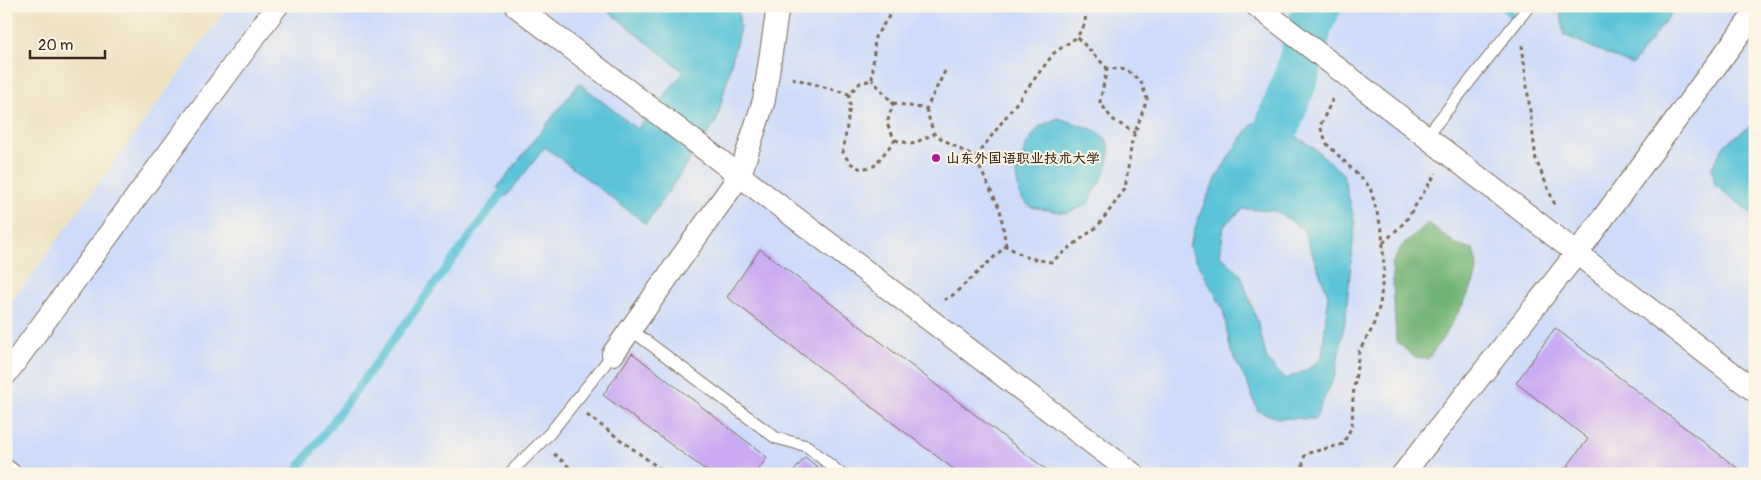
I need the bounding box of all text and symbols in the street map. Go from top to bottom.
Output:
scale bar [30,28,105,60]
text: 20 m [38,36,73,55]
place label: 山东外国语职业技术大学 [946,150,1100,167]
marker: 山东外国语职业技术大学 [930,152,942,164]

